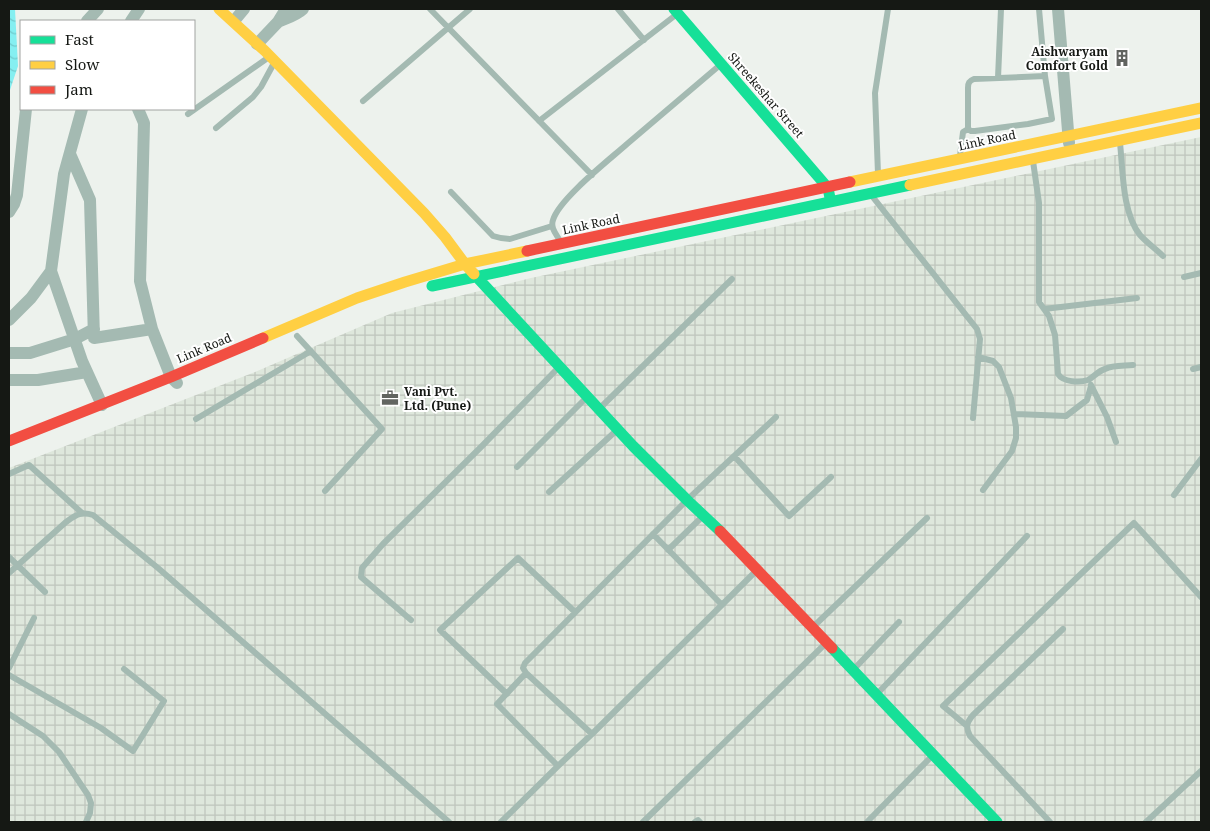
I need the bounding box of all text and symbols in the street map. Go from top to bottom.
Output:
legend [20,20,195,110]
text: Fast [65,29,94,49]
place label: Aishwaryam Comfort Gold [1026,43,1108,74]
building icon: Aishwaryam Comfort Gold [1112,48,1132,68]
street label: Shreekeshar Street [724,49,808,141]
text: Slow [65,54,99,74]
text: Jam [64,79,93,99]
street label: Link Road [957,126,1018,154]
street label: Link Road [561,210,622,238]
street label: Link Road [174,329,235,367]
place label: Vani Pvt. Ltd. (Pune) [404,383,471,414]
office icon: Vani Pvt. Ltd. (Pune) [380,388,400,408]

